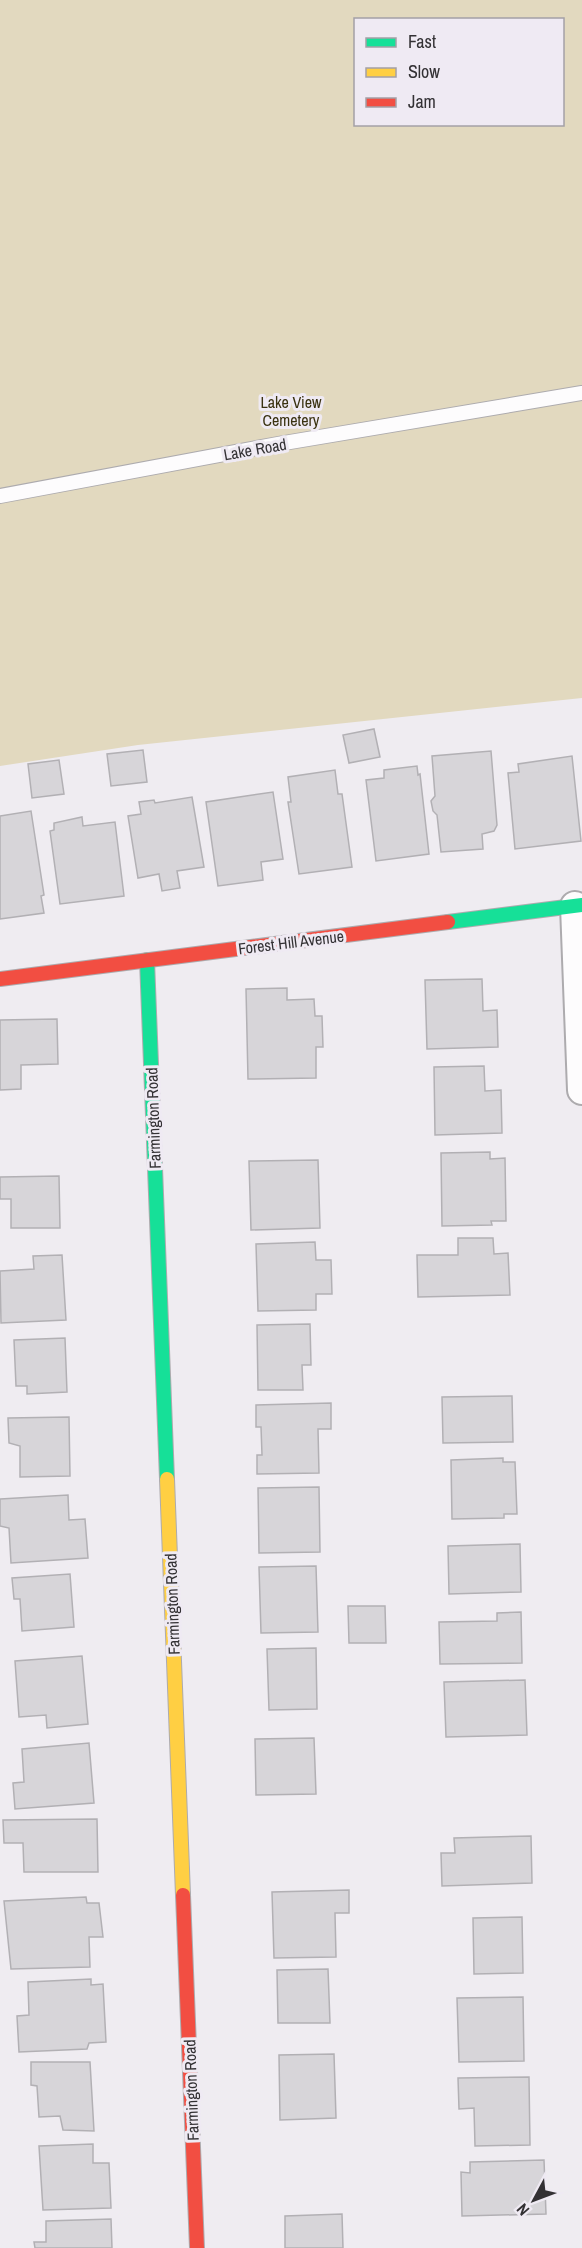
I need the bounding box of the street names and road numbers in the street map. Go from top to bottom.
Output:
street label: Lake Road [222,433,288,465]
street label: Forest Hill Avenue [237,925,345,959]
street label: Farmington Road [140,1067,166,1169]
street label: Farmington Road [159,1553,185,1655]
street label: Farmington Road [178,2039,204,2141]

